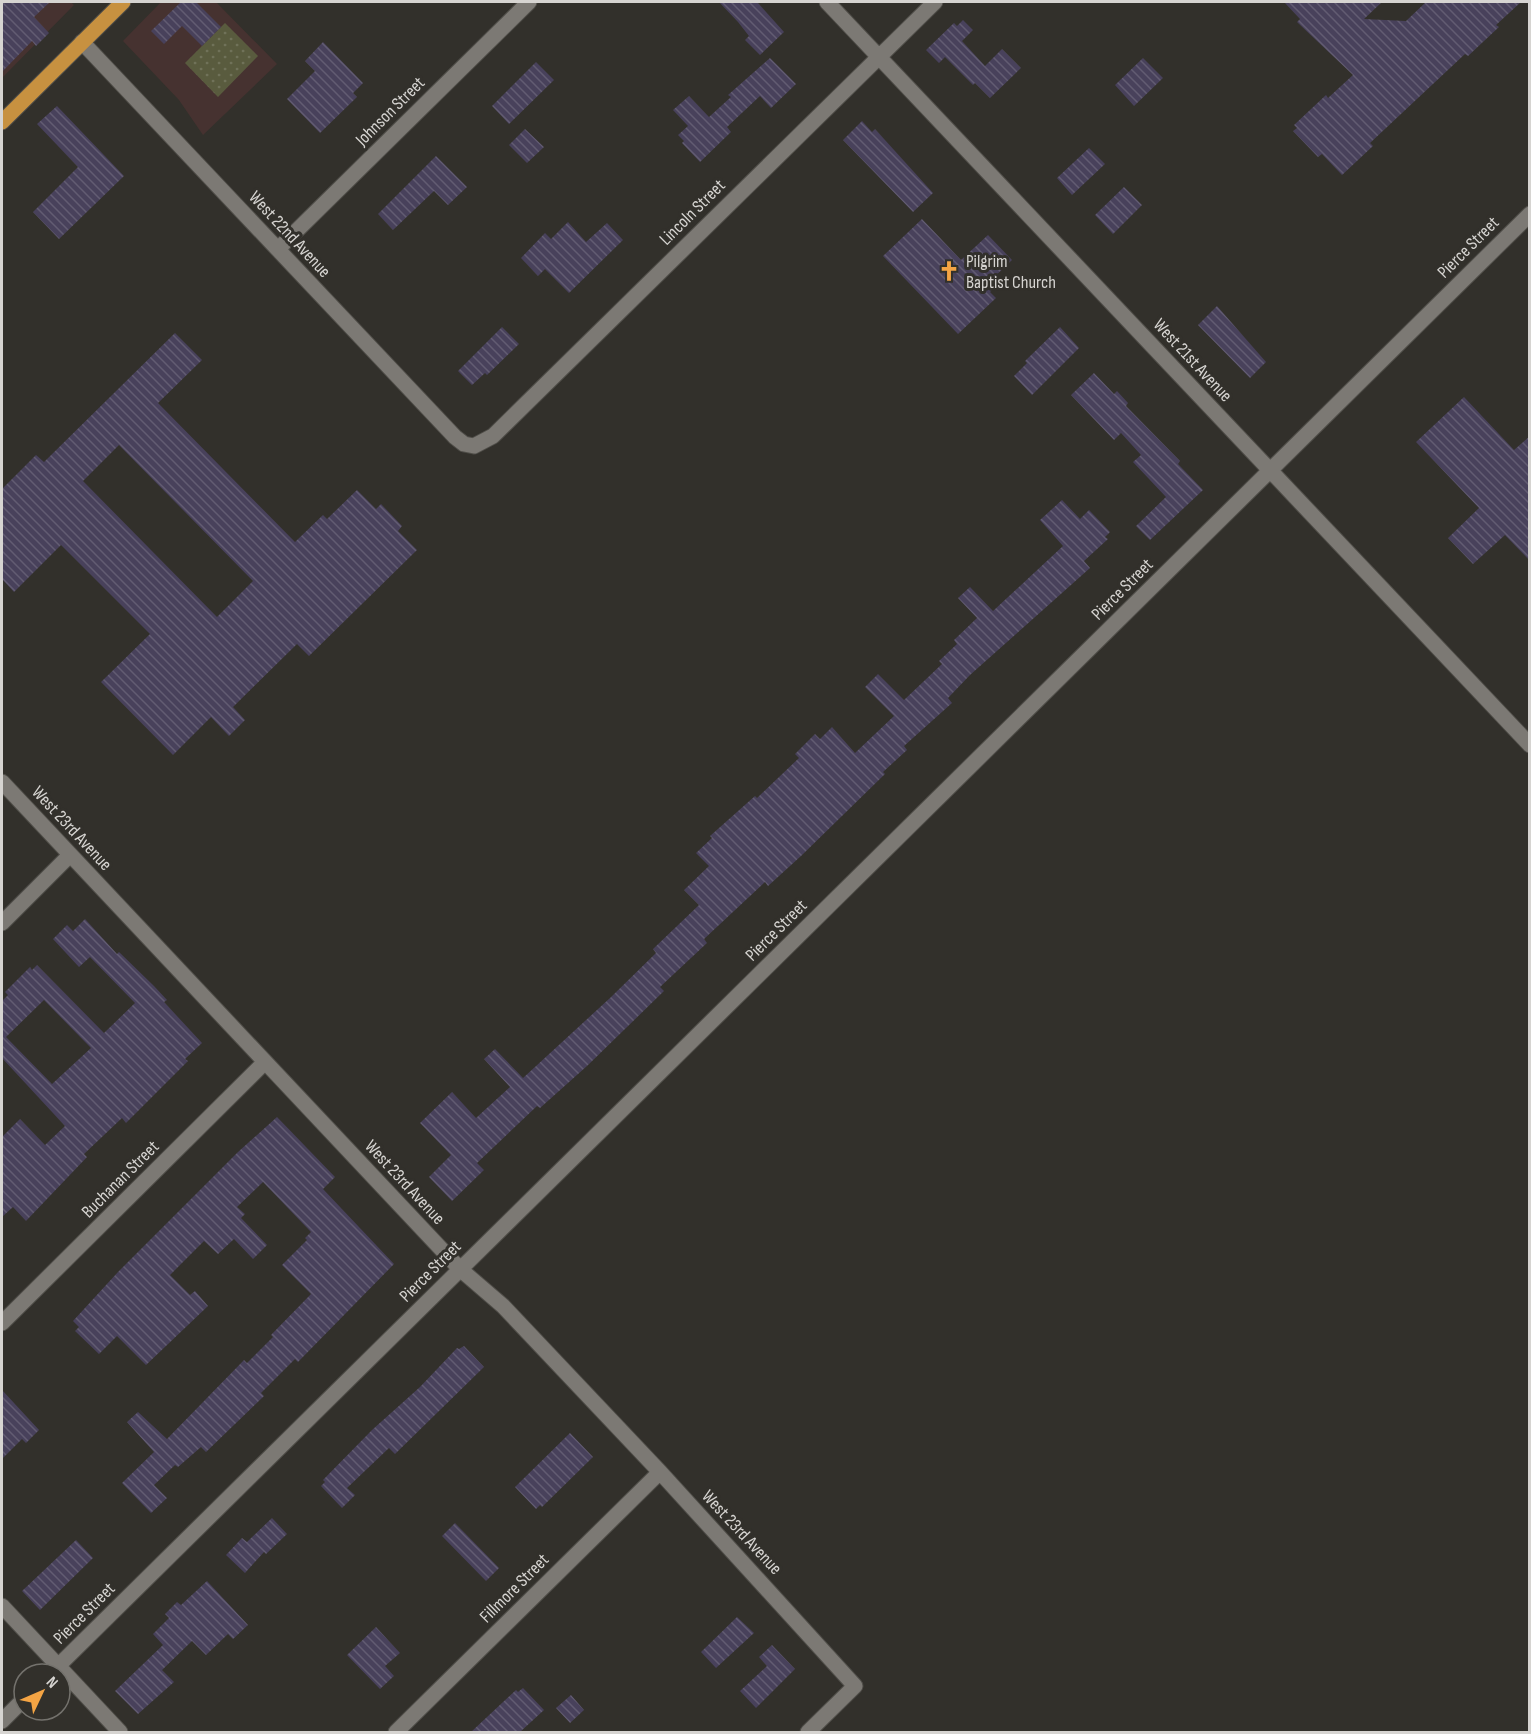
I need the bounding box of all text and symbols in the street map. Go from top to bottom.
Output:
street label: Johnson Street [351,72,430,151]
street label: Lincoln Street [655,175,730,250]
street label: West 22nd Avenue [244,187,335,282]
street label: Pierce Street [1433,212,1504,282]
place label: Pilgrim Baptist Church [966,251,1056,293]
church icon: Pilgrim Baptist Church [937,259,961,283]
street label: West 21st Avenue [1149,314,1236,406]
street label: Pierce Street [1087,554,1158,624]
street label: West 23rd Avenue [27,782,116,875]
street label: Pierce Street [741,895,812,965]
street label: Buchanan Street [77,1136,164,1222]
street label: West 23rd Avenue [360,1136,449,1229]
street label: Pierce Street [395,1236,466,1306]
street label: West 23rd Avenue [697,1486,786,1579]
street label: Fillmore Street [475,1549,554,1627]
street label: Pierce Street [49,1578,120,1648]
north arrow [12,1662,72,1722]
text: N [42,1673,62,1692]

